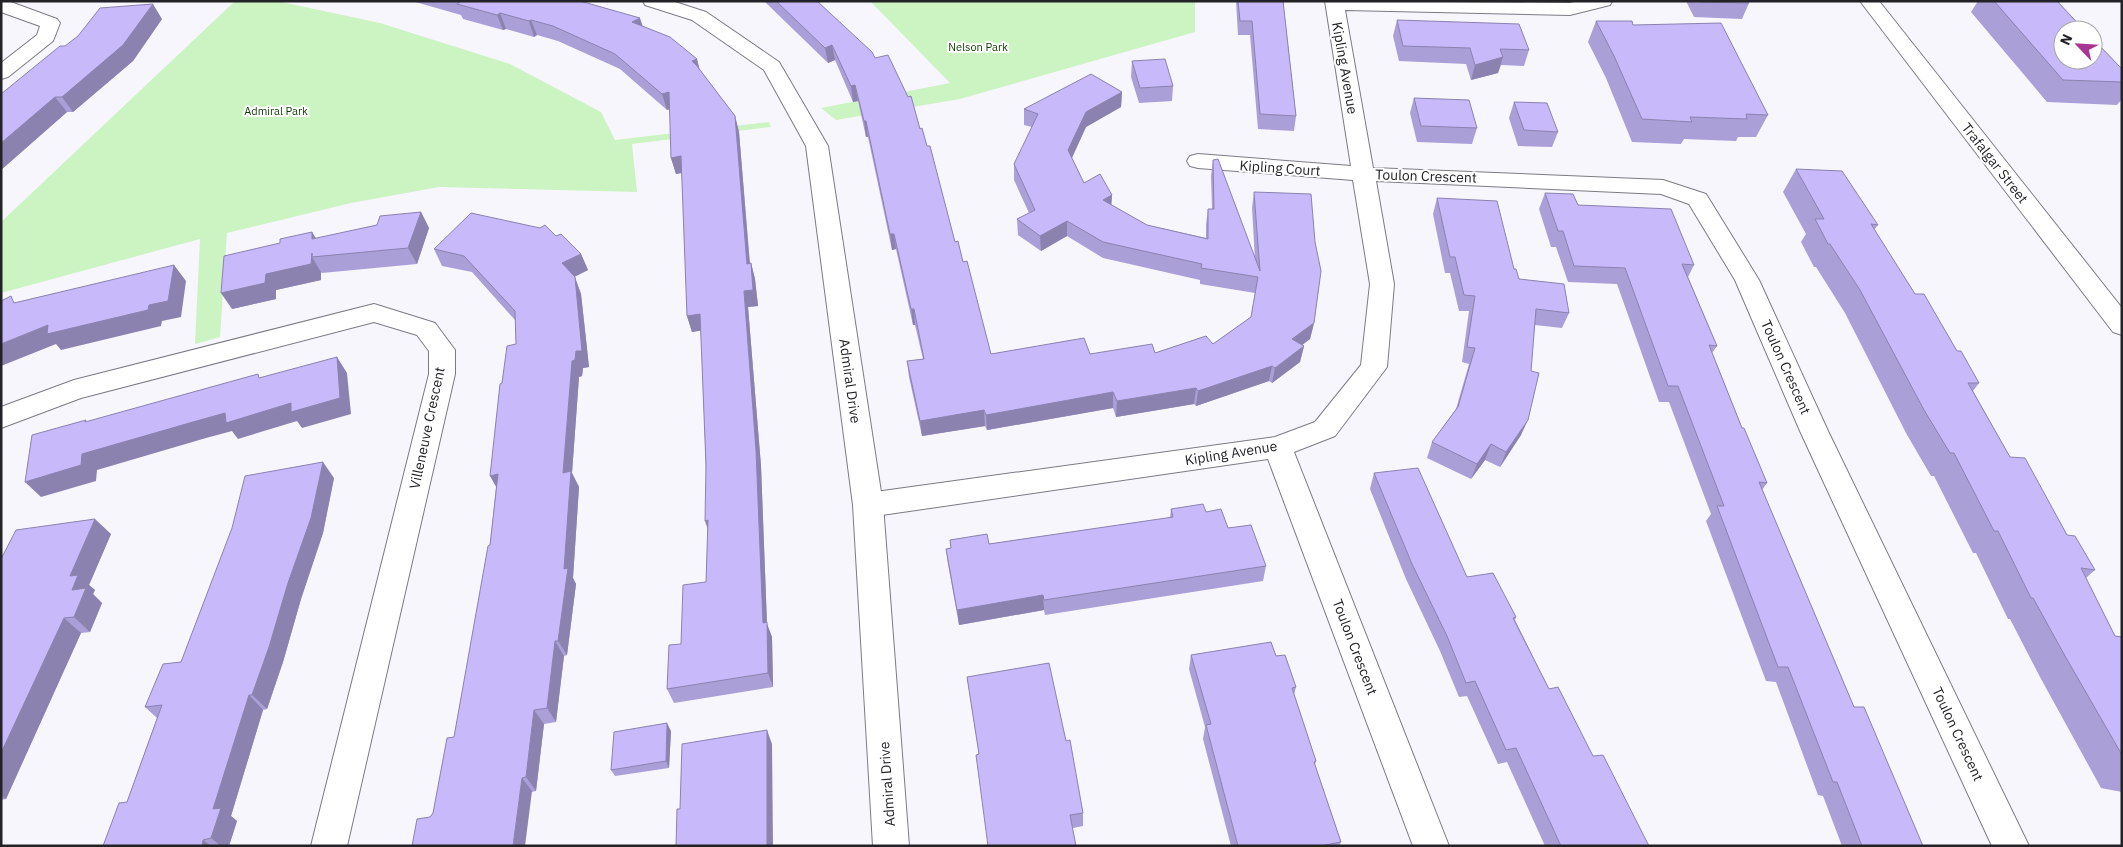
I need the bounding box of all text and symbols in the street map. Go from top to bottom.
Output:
north arrow [2053,20,2103,70]
street label: Kipling Avenue [1328,21,1362,116]
text: N [2056,31,2077,48]
park label: Nelson Park [948,40,1008,54]
park label: Admiral Park [244,104,308,118]
street label: Trafalgar Street [1958,119,2032,207]
street label: Kipling Court [1239,156,1321,180]
street label: Toulon Crescent [1375,165,1477,187]
street label: Toulon Crescent [1757,317,1815,417]
street label: Admiral Drive [835,338,865,425]
street label: Villeneuve Crescent [405,365,449,491]
street label: Kipling Avenue [1184,437,1279,469]
street label: Toulon Crescent [1328,596,1382,698]
street label: Toulon Crescent [1928,684,1988,784]
street label: Admiral Drive [875,741,899,827]

